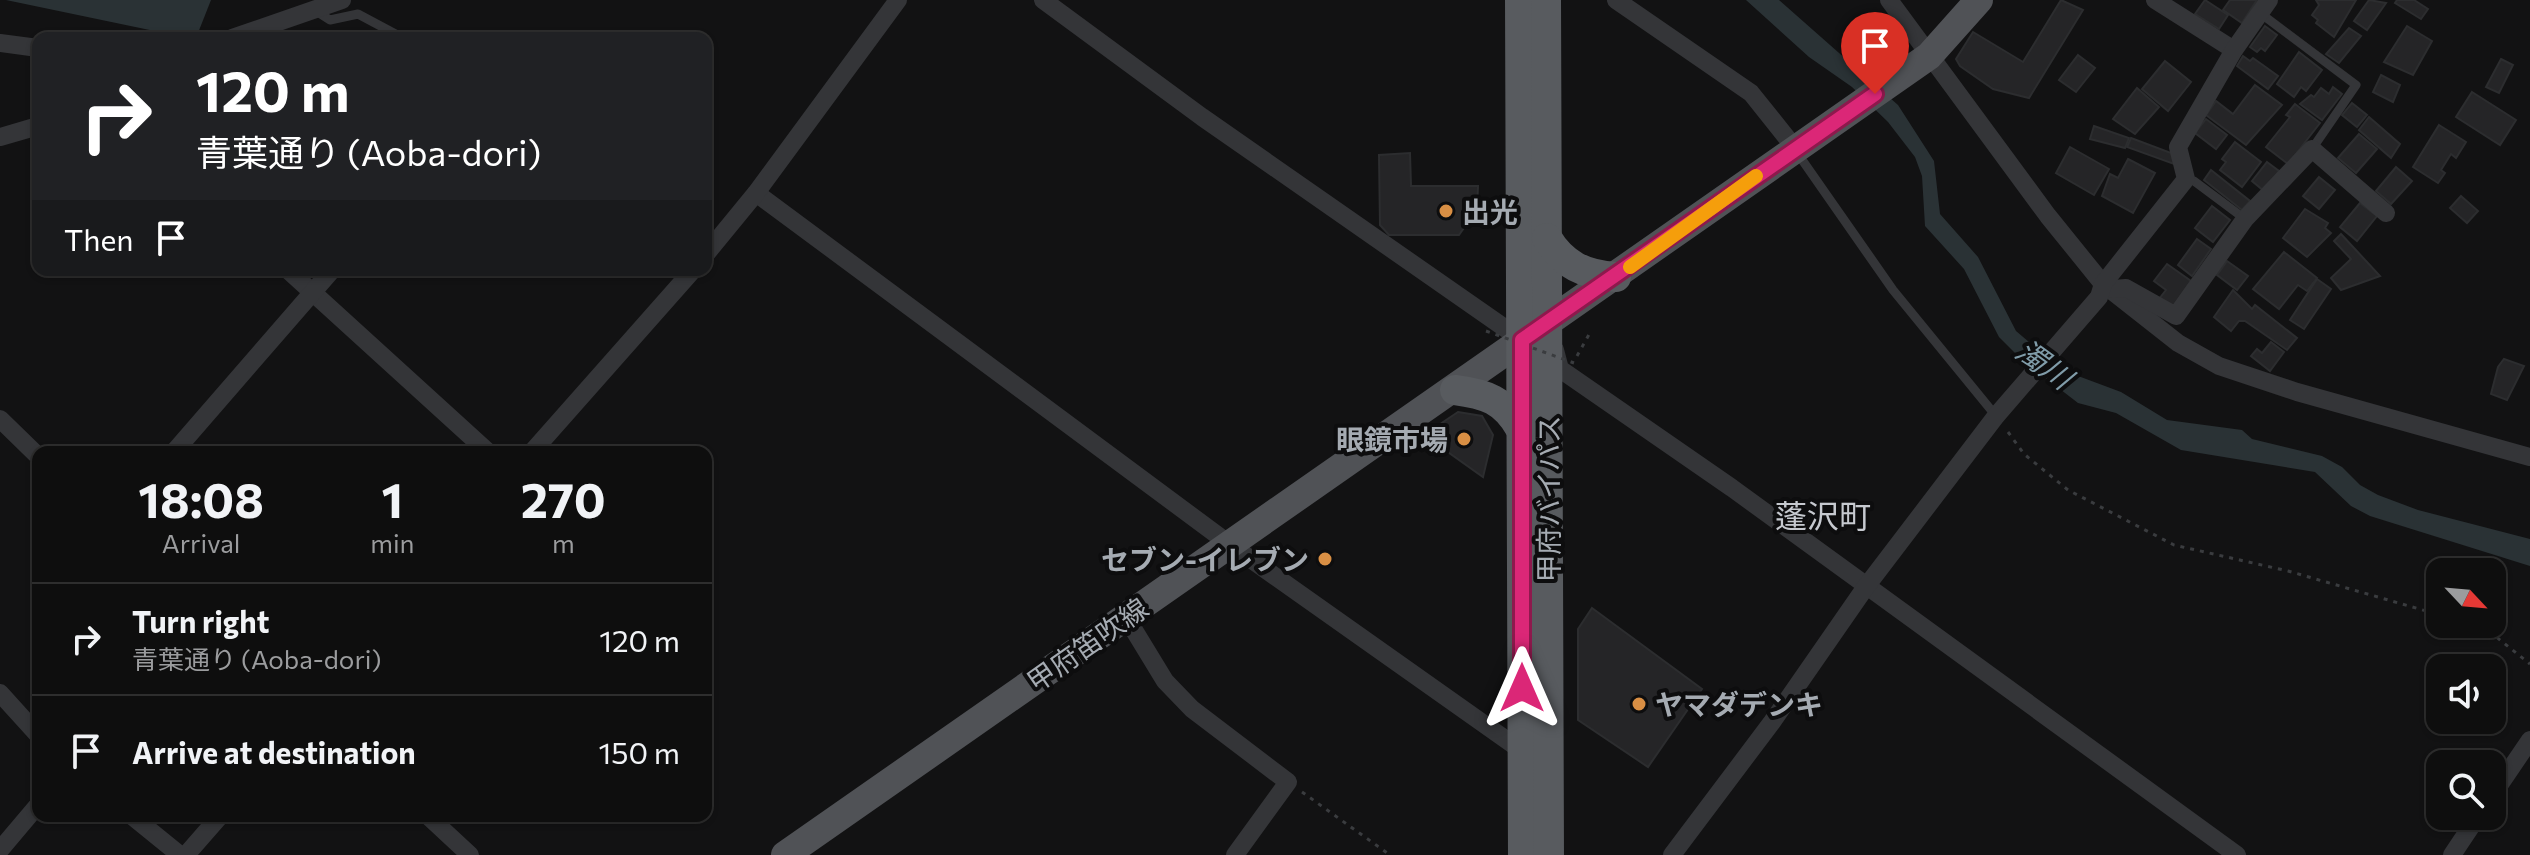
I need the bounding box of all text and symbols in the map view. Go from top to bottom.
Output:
pin [1841,12,1909,94]
icon: arrive [1853,24,1897,68]
text: 120 m [196,55,350,124]
icon: right [64,64,168,168]
text: 青葉通り (Aoba-dori) [196,129,541,173]
place label: 出光 [1462,194,1518,228]
marker: 出光 [1437,202,1455,220]
icon: arrive [149,216,193,260]
text: Then [64,220,133,257]
water label: 濁川 [2010,330,2083,397]
street label: 甲府バイパス [1531,415,1565,583]
place label: 眼鏡市場 [1336,422,1448,456]
marker: 眼鏡市場 [1455,430,1473,448]
text: 18:08 [138,469,264,528]
text: 1 [381,469,403,528]
text: 270 [521,469,606,528]
district label: 蓬沢町 [1775,495,1871,535]
text: Arrival [162,527,240,558]
text: min [370,527,414,558]
text: m [552,527,575,558]
place label: セブン-イレブン [1101,542,1309,576]
marker: セブン-イレブン [1316,550,1334,568]
north arrow [2426,558,2506,638]
map controls [2426,558,2506,830]
street label: 甲府笛吹線 [1020,590,1154,698]
text: Turn right [132,602,269,639]
icon: right [64,617,108,661]
text: 120 m [599,621,680,658]
text: 青葉通り (Aoba-dori) [132,643,381,674]
position arrow [1480,646,1564,730]
button: sound [2426,654,2506,734]
place label: ヤマダデンキ [1655,687,1823,721]
marker: ヤマダデンキ [1630,695,1648,713]
icon: arrive [64,729,108,773]
text: Arrive at destination [132,733,416,770]
text: 150 m [598,733,680,770]
button: search [2426,750,2506,830]

